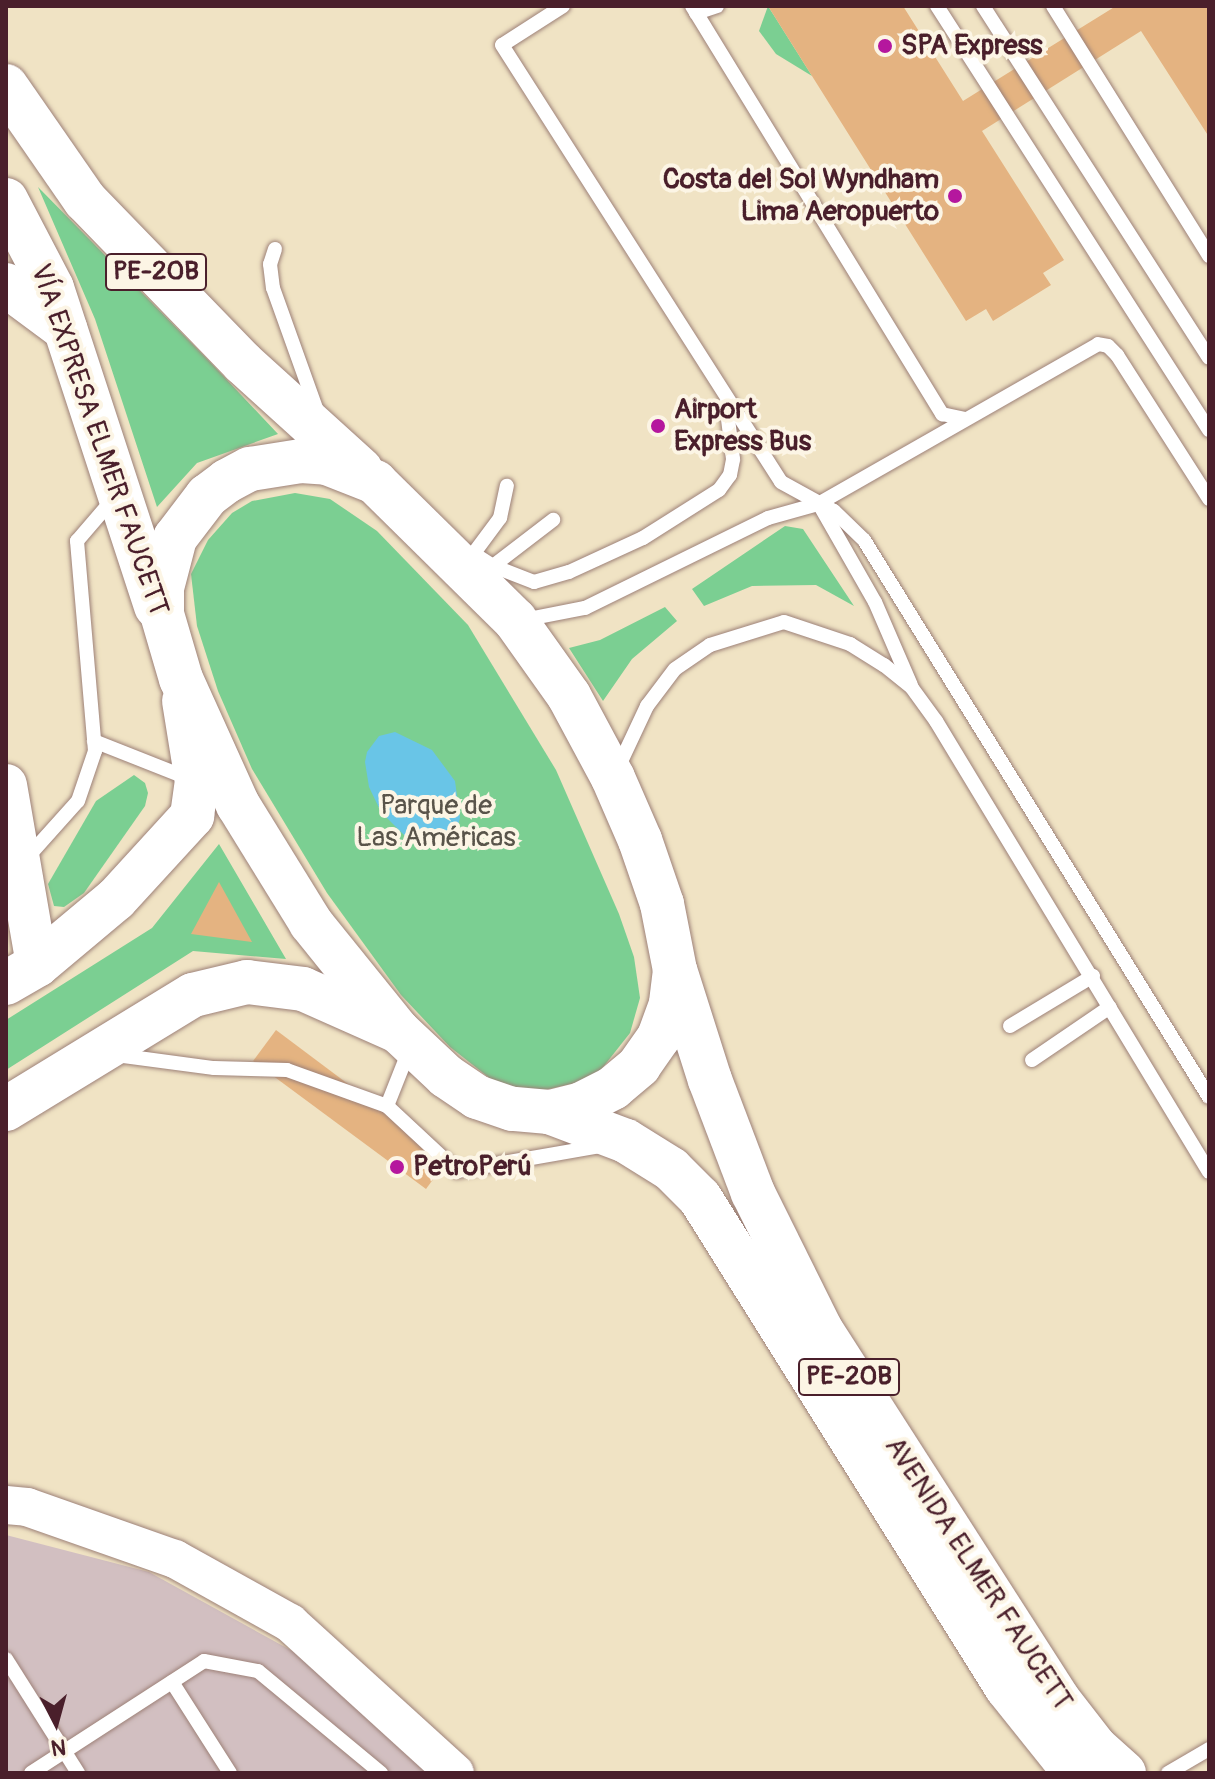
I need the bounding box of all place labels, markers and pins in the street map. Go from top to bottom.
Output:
place label: SPA Express [901,29,1043,63]
marker: SPA Express [876,37,894,55]
place label: Costa del Sol Wyndham Lima Aeropuerto [663,163,939,229]
marker: Costa del Sol Wyndham Lima Aeropuerto [946,187,964,205]
place label: Airport Express Bus [674,393,811,459]
marker: Airport Express Bus [649,417,667,435]
place label: PetroPerú [413,1150,532,1184]
marker: PetroPerú [388,1158,406,1176]

